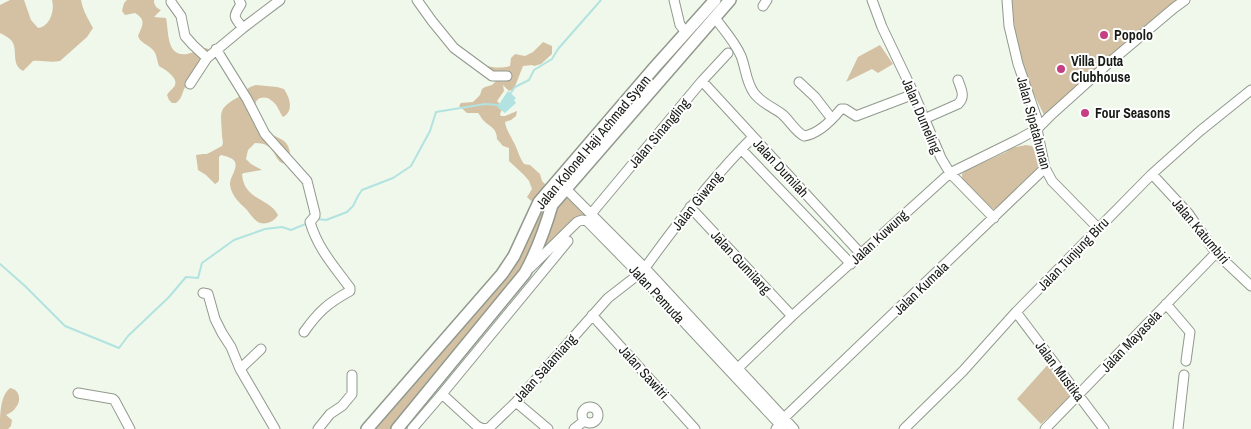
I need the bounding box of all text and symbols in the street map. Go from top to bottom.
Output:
place label: Popolo [1114,26,1153,44]
marker: Popolo [1098,29,1110,41]
place label: Villa Duta Clubhouse [1071,52,1130,86]
marker: Villa Duta Clubhouse [1055,63,1067,75]
street label: Jalan Kolonel Haji Achmad Syam [532,71,654,213]
street label: Jalan Sipatahunan [1013,74,1055,172]
street label: Jalan Dumeling [898,76,946,157]
street label: Jalan Sinangling [625,94,694,172]
place label: Four Seasons [1095,104,1170,122]
marker: Four Seasons [1079,107,1091,119]
street label: Jalan Dumilah [749,135,813,201]
street label: Jalan Giwang [668,168,726,234]
street label: Jalan Katumbiri [1168,194,1234,268]
street label: Jalan Kuwung [846,205,912,268]
street label: Jalan Tunjung Biru [1033,214,1113,294]
street label: Jalan Gumilang [707,226,775,298]
street label: Jalan Kumala [890,257,953,319]
street label: Jalan Pemuda [625,261,689,327]
street label: Jalan Mayasela [1097,306,1166,376]
street label: Jalan Salamiang [510,330,581,406]
street label: Jalan Mustika [1031,337,1089,405]
street label: Jalan Sawitri [615,341,673,403]

